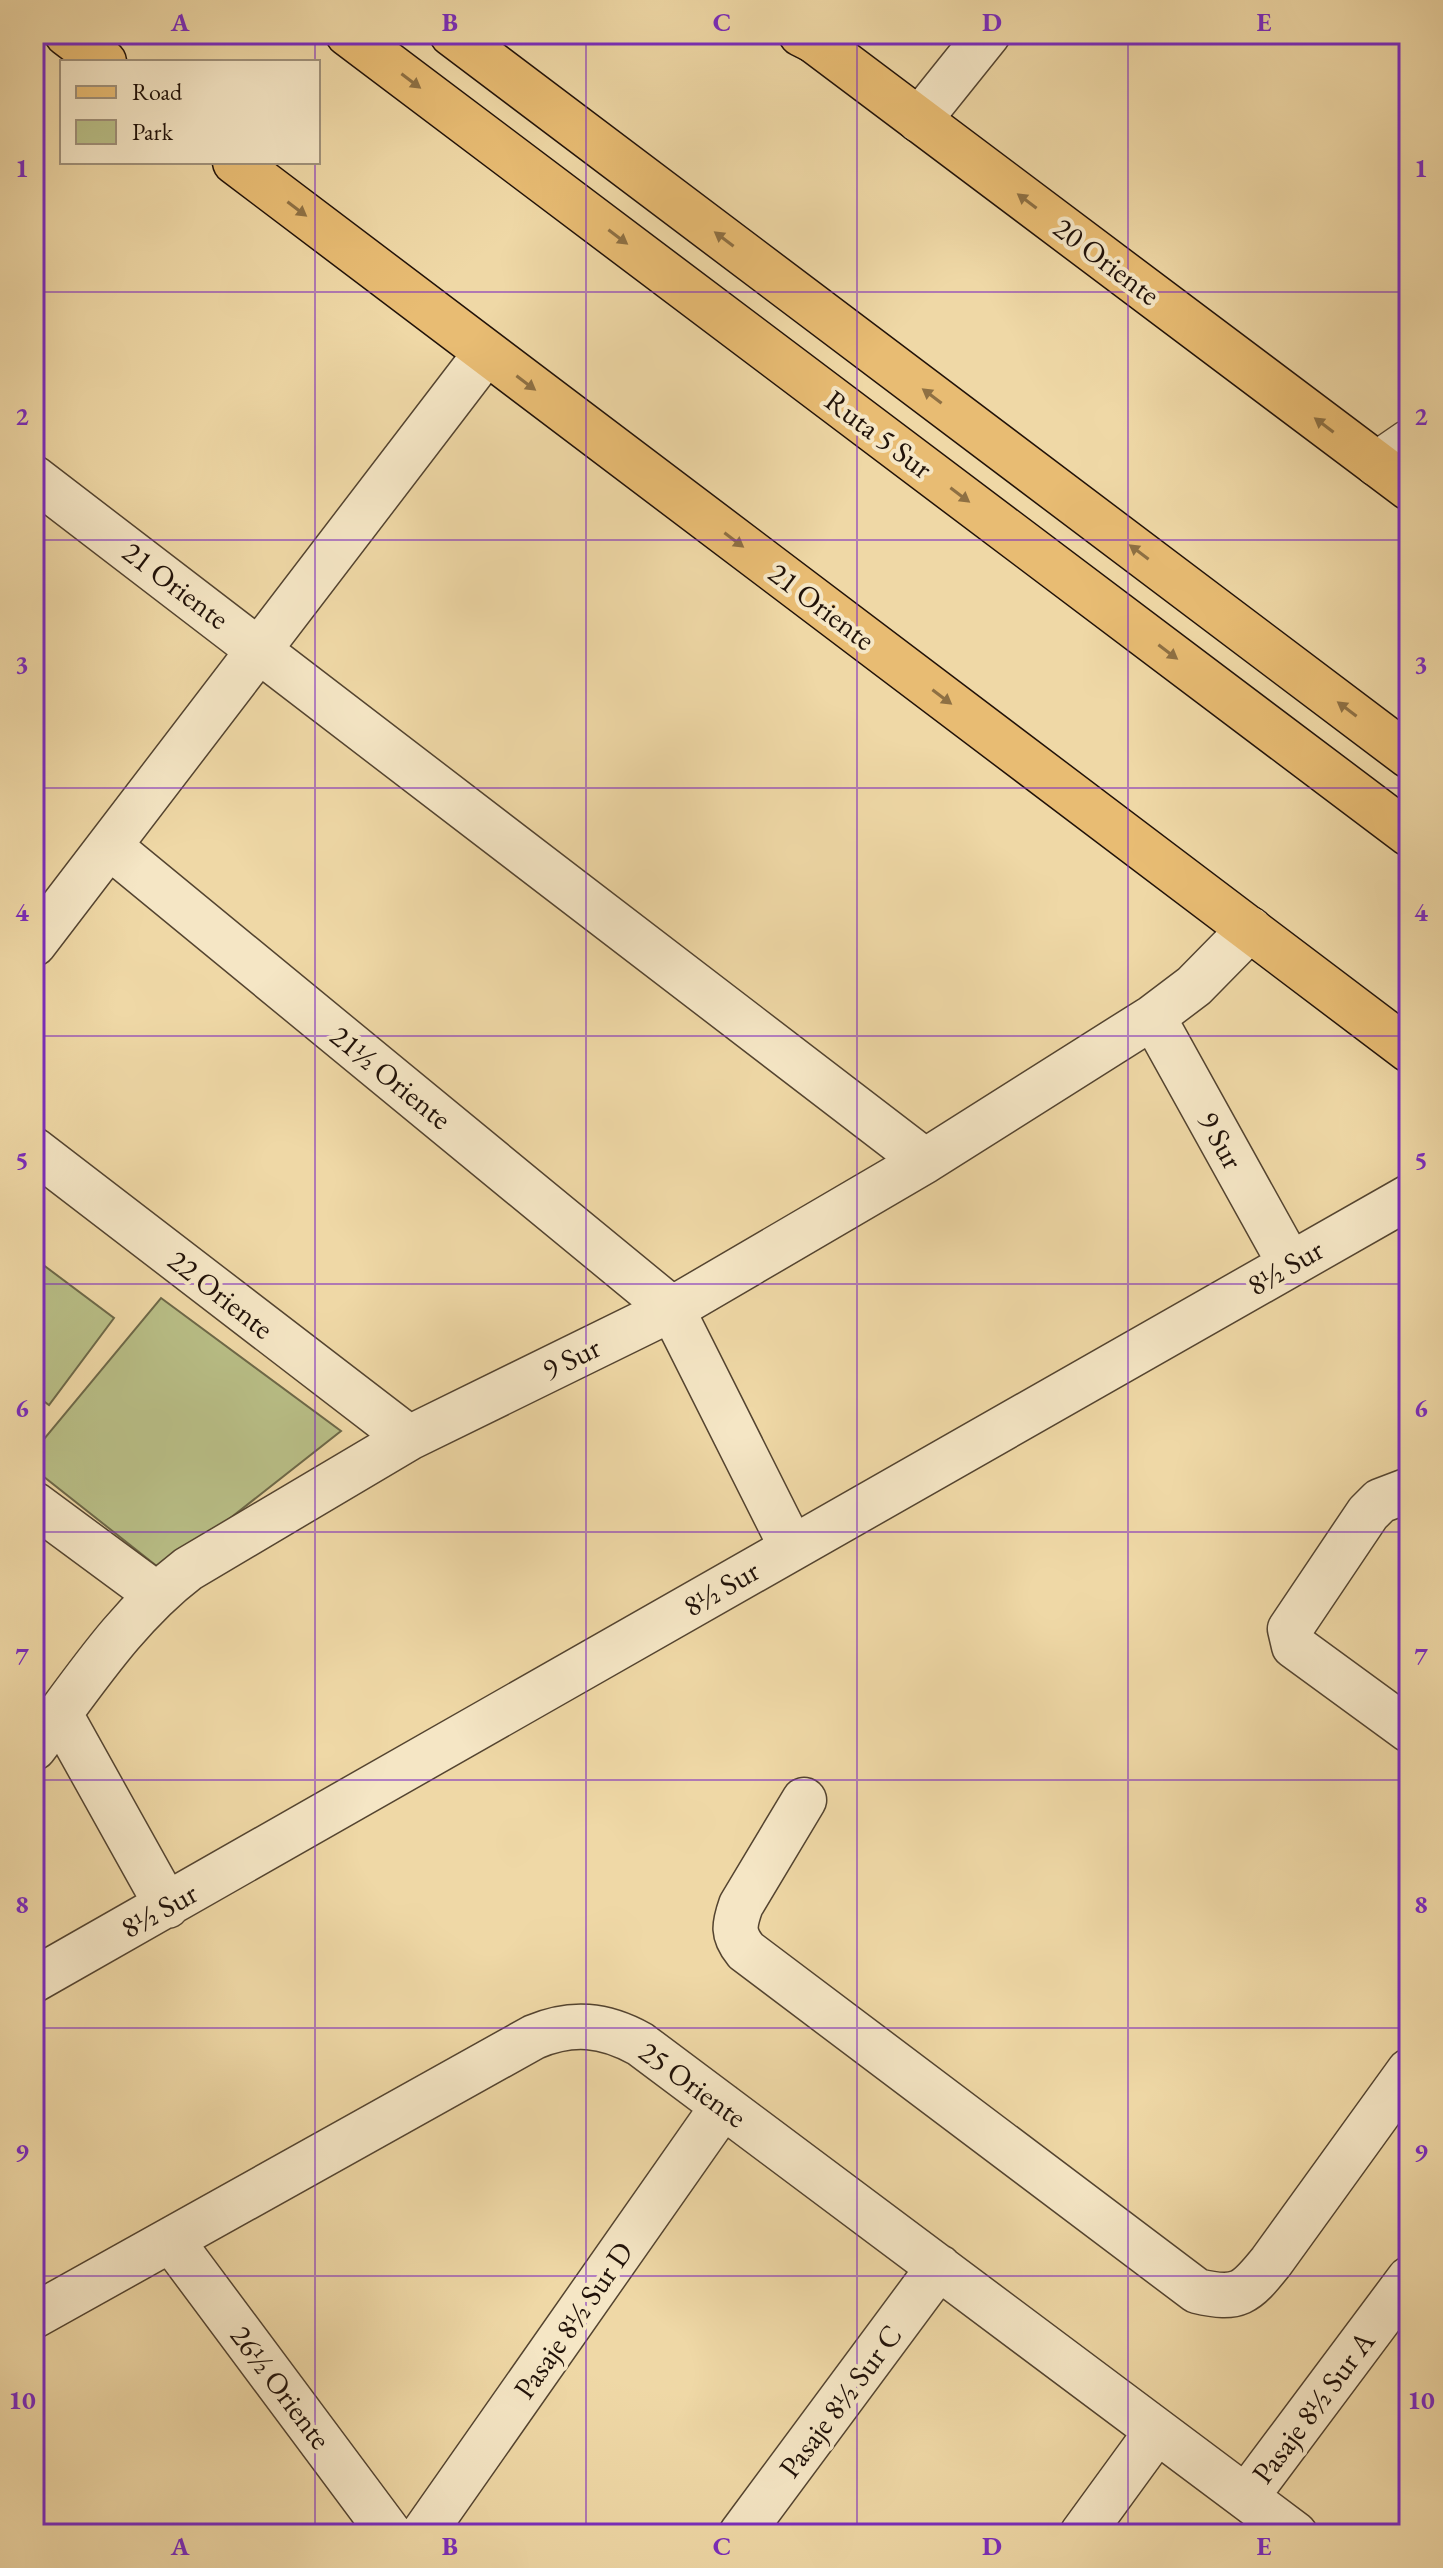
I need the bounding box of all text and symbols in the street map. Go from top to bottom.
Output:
text: A [170,5,190,39]
text: B [442,5,458,39]
text: C [713,5,731,39]
text: D [982,5,1002,39]
text: E [1257,5,1272,39]
legend [60,60,320,164]
one-way arrow [400,73,421,88]
text: Road [132,76,183,107]
text: Park [132,116,174,147]
text: 1 [15,151,29,185]
text: 1 [1414,151,1428,185]
one-way arrow [1016,193,1038,209]
one-way arrow [287,201,307,217]
street label: 20 Oriente [1046,208,1168,314]
one-way arrow [608,229,628,245]
one-way arrow [714,232,734,248]
one-way arrow [516,375,537,391]
street label: Ruta 5 Sur [817,381,941,487]
one-way arrow [921,388,942,404]
text: 2 [15,399,29,433]
text: 2 [1414,399,1428,433]
one-way arrow [1314,417,1334,433]
one-way arrow [950,487,970,503]
street label: 21 Oriente [115,532,237,638]
one-way arrow [723,532,745,548]
one-way arrow [1129,545,1149,561]
street label: 21 Oriente [761,553,883,659]
one-way arrow [1157,643,1178,659]
text: 3 [15,647,29,681]
text: 3 [1414,647,1428,681]
one-way arrow [931,688,952,704]
one-way arrow [1337,701,1357,717]
text: 4 [15,895,29,929]
text: 4 [1414,895,1428,929]
street label: 21½ Oriente [322,1016,460,1138]
street label: 9 Sur [1189,1104,1253,1176]
text: 5 [15,1143,29,1177]
text: 5 [1414,1143,1428,1177]
street label: 8½ Sur [1240,1230,1330,1304]
street label: 22 Oriente [160,1241,282,1347]
street label: 9 Sur [535,1327,607,1389]
text: 6 [15,1391,29,1425]
text: 6 [1414,1391,1428,1425]
street label: 8½ Sur [676,1551,766,1625]
text: 7 [15,1639,29,1673]
text: 7 [1414,1639,1428,1673]
street label: 8½ Sur [114,1873,204,1947]
text: 8 [15,1887,29,1921]
text: 8 [1414,1887,1428,1921]
street label: 25 Oriente [631,2032,755,2136]
text: 9 [15,2135,29,2169]
text: 9 [1414,2135,1428,2169]
street label: Pasaje 8½ Sur D [504,2234,642,2406]
street label: 26½ Oriente [222,2317,340,2457]
street label: Pasaje 8½ Sur C [770,2317,910,2485]
street label: Pasaje 8½ Sur A [1243,2323,1383,2491]
text: 10 [8,2383,36,2417]
text: 10 [1407,2383,1435,2417]
text: A [170,2529,190,2563]
text: B [442,2529,458,2563]
text: C [713,2529,731,2563]
text: D [982,2529,1002,2563]
text: E [1257,2529,1272,2563]

